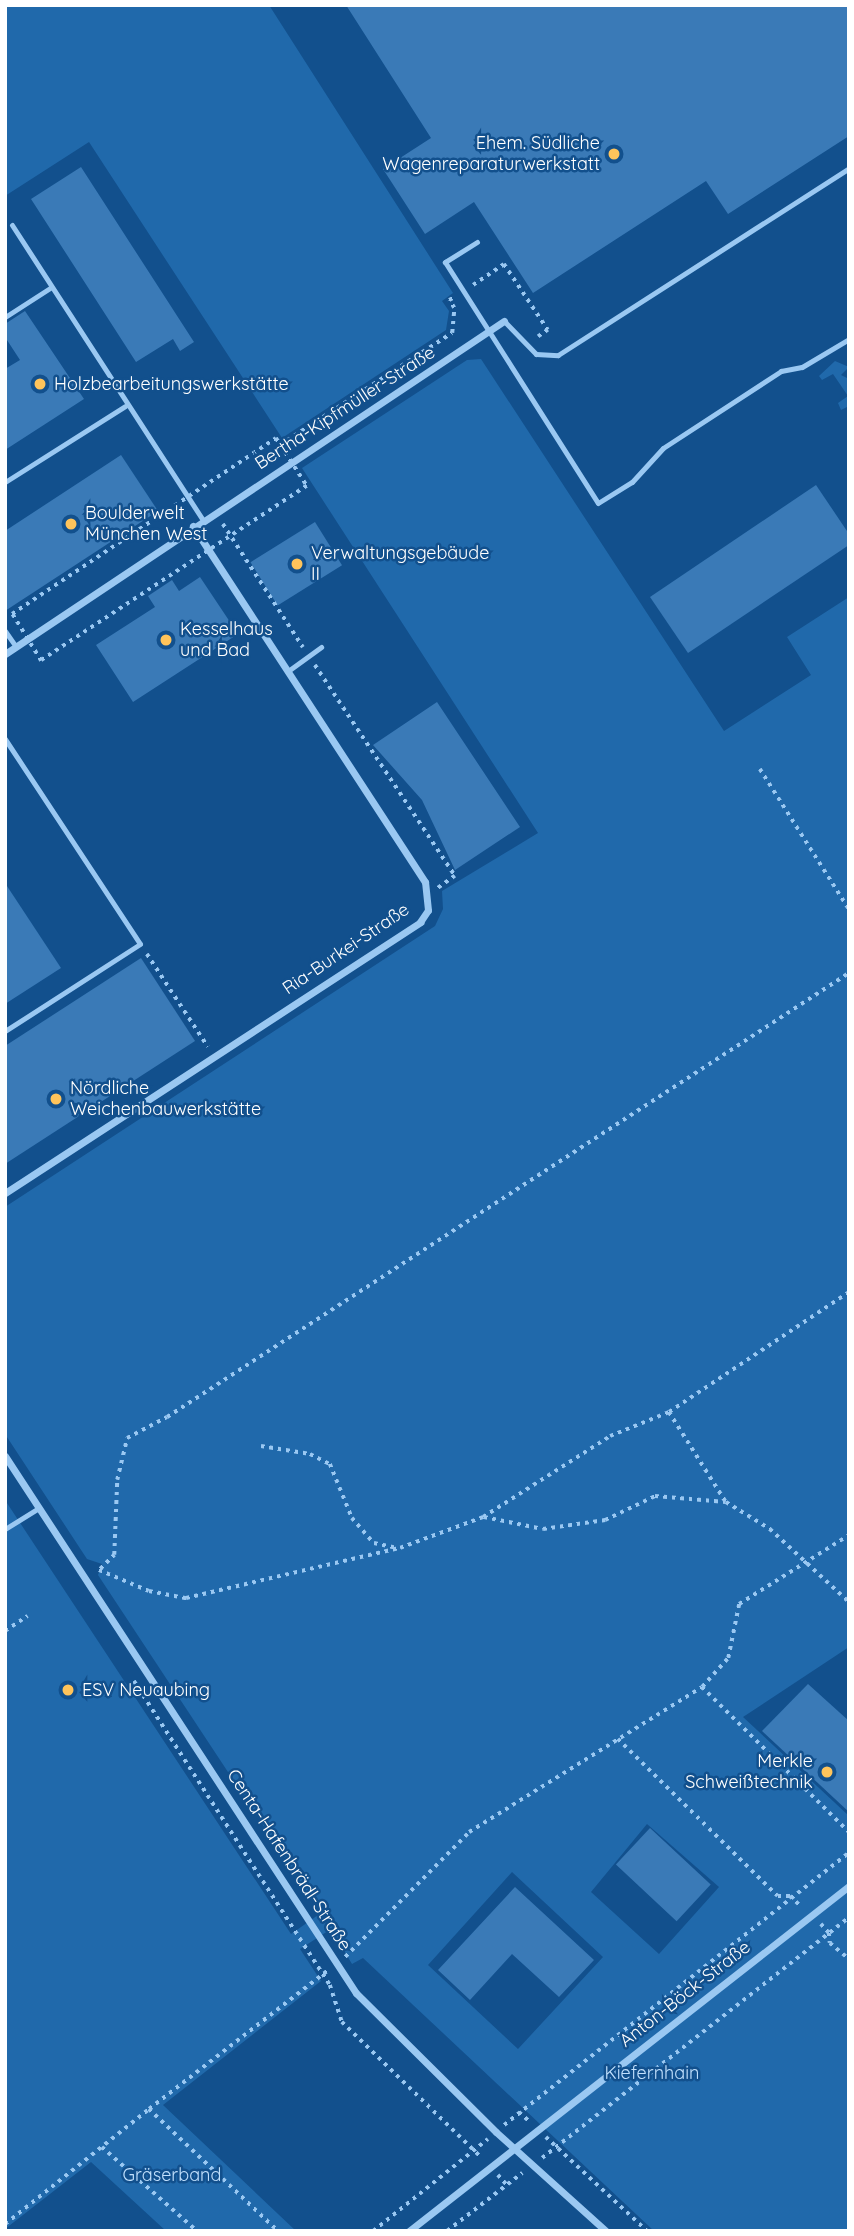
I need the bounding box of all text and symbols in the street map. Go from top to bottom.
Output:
place label: Ehem. Südliche Wagenreparaturwerkstatt [382,133,600,176]
marker: Ehem. Südliche Wagenreparaturwerkstatt [606,146,622,162]
street label: Bertha-Kipfmüller-Straße [251,342,439,474]
place label: Holzbearbeitungswerkstätte [54,373,289,395]
marker: Holzbearbeitungswerkstätte [32,376,48,392]
place label: Boulderwelt München West [85,503,207,546]
marker: Boulderwelt München West [63,516,79,532]
place label: Verwaltungsgebäude II [311,543,489,586]
marker: Verwaltungsgebäude II [289,556,305,572]
place label: Kesselhaus und Bad [180,619,273,662]
marker: Kesselhaus und Bad [158,632,174,648]
street label: Ria-Burkei-Straße [279,899,413,999]
place label: Nördliche Weichenbauwerkstätte [70,1078,261,1120]
marker: Nördliche Weichenbauwerkstätte [48,1091,64,1107]
place label: ESV Neuaubing [82,1679,210,1701]
marker: ESV Neuaubing [60,1682,76,1698]
place label: Merkle Schweißtechnik [685,1751,813,1794]
marker: Merkle Schweißtechnik [819,1764,835,1780]
street label: Centa-Hafenbrädl-Straße [222,1765,356,1955]
street label: Anton-Böck-Straße [615,1936,755,2052]
park label: Kiefernhain [605,2062,699,2084]
park label: Gräserband [123,2164,221,2186]

